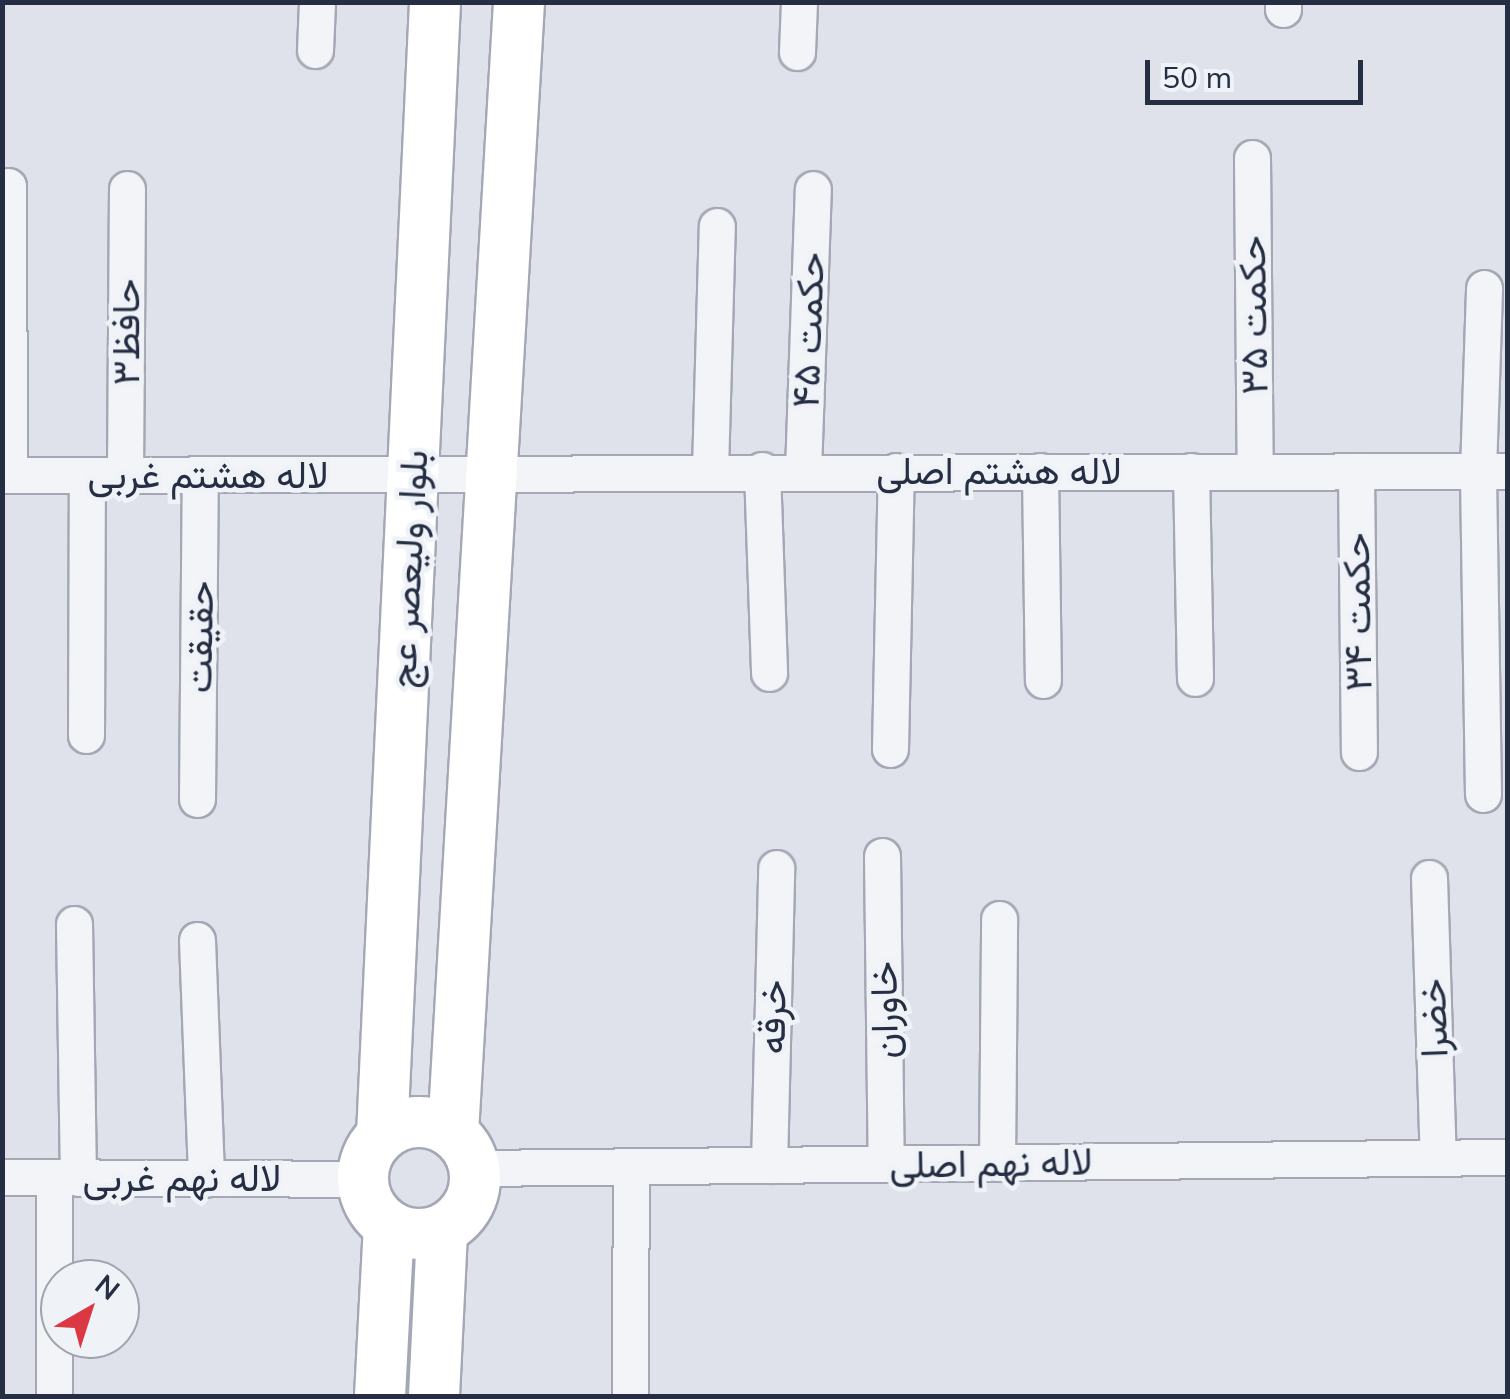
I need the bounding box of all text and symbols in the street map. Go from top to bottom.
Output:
scale bar [1150,40,1368,102]
text: 50 m [1162,58,1232,96]
street label: حکمت ۳۵ [1229,235,1277,395]
street label: حکمت ۴۵ [782,251,834,409]
street label: حافظ۳ [103,279,149,385]
street label: لاله هشتم اصلی [876,448,1122,494]
street label: بلوار ولیعصر عج [379,449,437,689]
street label: لاله هشتم غربی [87,452,329,498]
street label: حکمت ۳۴ [1333,532,1381,692]
street label: حقیقت [175,580,223,694]
street label: خاوران [860,961,908,1059]
street label: خضرا [1409,978,1457,1058]
street label: خرقه [749,979,795,1055]
street label: لاله نهم اصلی [889,1138,1093,1188]
street label: لاله نهم غربی [83,1155,281,1201]
north arrow [40,1259,140,1359]
text: N [89,1267,127,1307]

